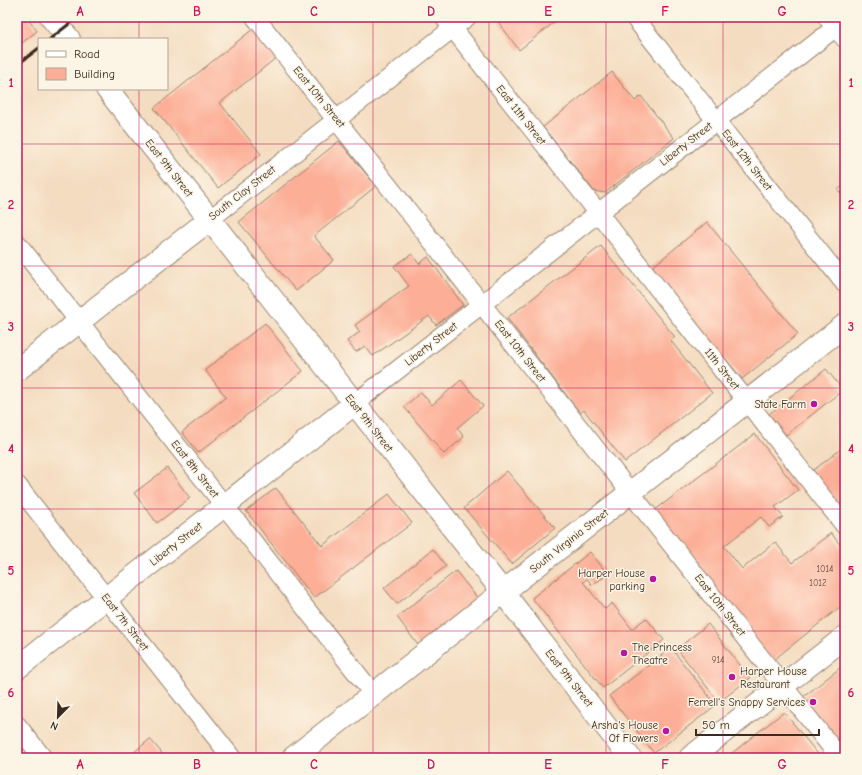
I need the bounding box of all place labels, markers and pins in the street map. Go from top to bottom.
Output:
place label: State Farm [755,398,806,411]
marker: State Farm [809,399,819,409]
place label: Harper House parking [578,567,645,593]
marker: Harper House parking [648,574,658,584]
place label: The Princess Theatre [632,641,692,667]
marker: The Princess Theatre [619,648,629,658]
place label: Harper House Restaurant [740,665,807,691]
marker: Harper House Restaurant [727,672,737,682]
place label: Ferrell's Snappy Services [688,696,805,709]
marker: Ferrell's Snappy Services [808,697,818,707]
place label: Arsha's House Of Flowers [591,719,658,745]
marker: Arsha's House Of Flowers [661,726,671,736]

